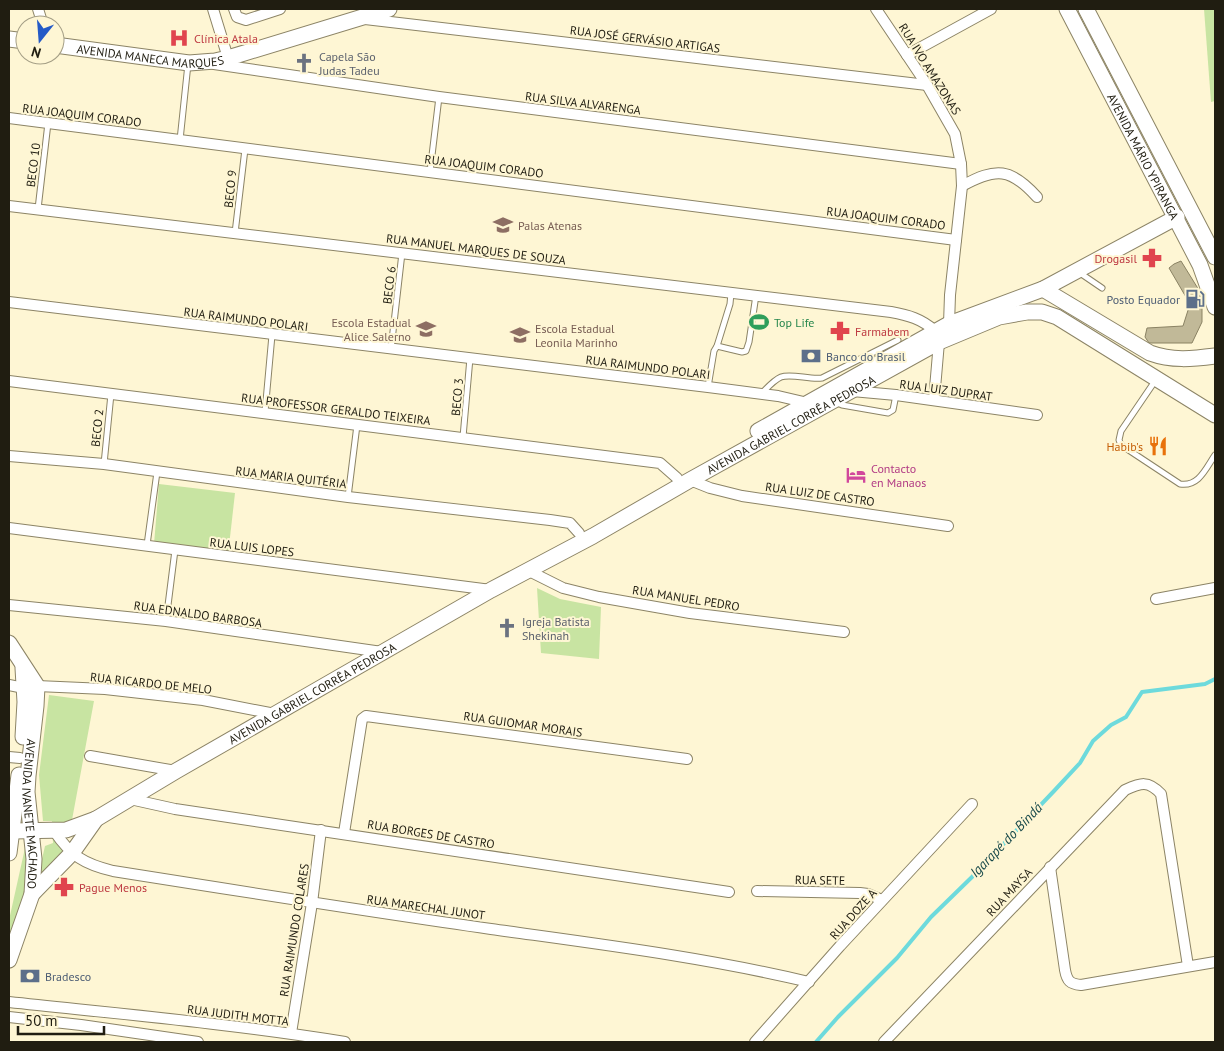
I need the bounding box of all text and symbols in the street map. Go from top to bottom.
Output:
north arrow [15,15,65,65]
street label: RUA IVO AMAZONAS [896,20,964,118]
street label: RUA JOSÉ GERVÁSIO ARTIGAS [569,22,721,56]
hospital icon: Clínica Atala [168,27,190,49]
place label: Clínica Atala [194,31,258,46]
street label: AVENIDA MANECA MARQUES [76,40,225,71]
text: N [29,42,43,62]
place label: Capela São Judas Tadeu [318,49,380,78]
church icon: Capela São Judas Tadeu [293,52,315,74]
street label: RUA SILVA ALVARENGA [524,88,642,118]
street label: AVENIDA MÁRIO YPIRANGA [1105,91,1182,222]
street label: RUA JOAQUIM CORADO [22,100,142,130]
street label: BECO 10 [23,142,43,188]
street label: RUA JOAQUIM CORADO [424,151,544,181]
street label: BECO 9 [221,169,239,209]
street label: RUA JOAQUIM CORADO [826,203,946,233]
school or university icon: Palas Atenas [492,214,514,236]
place label: Palas Atenas [518,218,582,233]
street label: RUA MANUEL MARQUES DE SOUZA [385,231,567,267]
pharmacy icon: Drogasil [1141,247,1163,269]
place label: Drogasil [1094,251,1137,266]
street label: BECO 6 [379,265,399,305]
fuel station icon: Posto Equador [1184,288,1206,310]
place label: Posto Equador [1106,292,1180,307]
street label: RUA RAIMUNDO POLARI [183,304,309,334]
sports icon: Top Life [748,311,770,333]
place label: Escola Estadual Alice Salerno [331,315,411,344]
place label: Top Life [774,315,814,330]
school or university icon: Escola Estadual Alice Salerno [415,318,437,340]
pharmacy icon: Farmabem [829,320,851,342]
place label: Escola Estadual Leonila Marinho [535,321,618,350]
school or university icon: Escola Estadual Leonila Marinho [509,324,531,346]
place label: Farmabem [855,324,909,339]
bank icon: Banco do Brasil [800,345,822,367]
place label: Banco do Brasil [826,349,906,364]
street label: RUA RAIMUNDO POLARI [585,352,711,382]
street label: AVENIDA GABRIEL CORRÊA PEDROSA [704,371,878,477]
street label: RUA LUIZ DUPRAT [899,376,994,404]
street label: BECO 3 [448,377,466,417]
street label: RUA PROFESSOR GERALDO TEIXEIRA [240,390,432,428]
street label: BECO 2 [88,408,106,448]
restaurant icon: Habib's [1147,435,1169,457]
place label: Habib's [1107,439,1143,454]
place label: Contacto en Manaos [871,461,926,490]
street label: RUA MARIA QUITÉRIA [235,463,347,491]
hotel icon: Contacto en Manaos [845,464,867,486]
street label: RUA LUIZ DE CASTRO [764,479,876,509]
street label: RUA LUIS LOPES [209,534,295,560]
street label: RUA MANUEL PEDRO [631,582,741,614]
street label: RUA EDNALDO BARBOSA [133,598,263,630]
place label: Igreja Batista Shekinah [522,614,590,643]
church icon: Igreja Batista Shekinah [496,617,518,639]
street label: AVENIDA GABRIEL CORRÊA PEDROSA [226,639,398,747]
street label: RUA RICARDO DE MELO [89,669,213,697]
street label: RUA GUIOMAR MORAIS [463,708,583,740]
street label: AVENIDA IVANETE MACHADO [19,738,42,889]
water label: Igarapé do Bindá [966,799,1046,881]
street label: RUA BORGES DE CASTRO [366,817,496,851]
street label: RUA RAIMUNDO COLARES [276,862,312,998]
street label: RUA MAYSA [983,865,1035,919]
street label: RUA SETE [795,872,845,888]
pharmacy icon: Pague Menos [53,876,75,898]
place label: Pague Menos [79,880,147,895]
street label: RUA DOZE A [826,885,880,943]
street label: RUA MARECHAL JUNOT [366,891,486,923]
bank icon: Bradesco [19,965,41,987]
place label: Bradesco [45,969,91,984]
street label: RUA JUDITH MOTTA [186,1001,290,1029]
scale bar [18,1004,104,1036]
text: 50 m [25,1011,58,1030]

